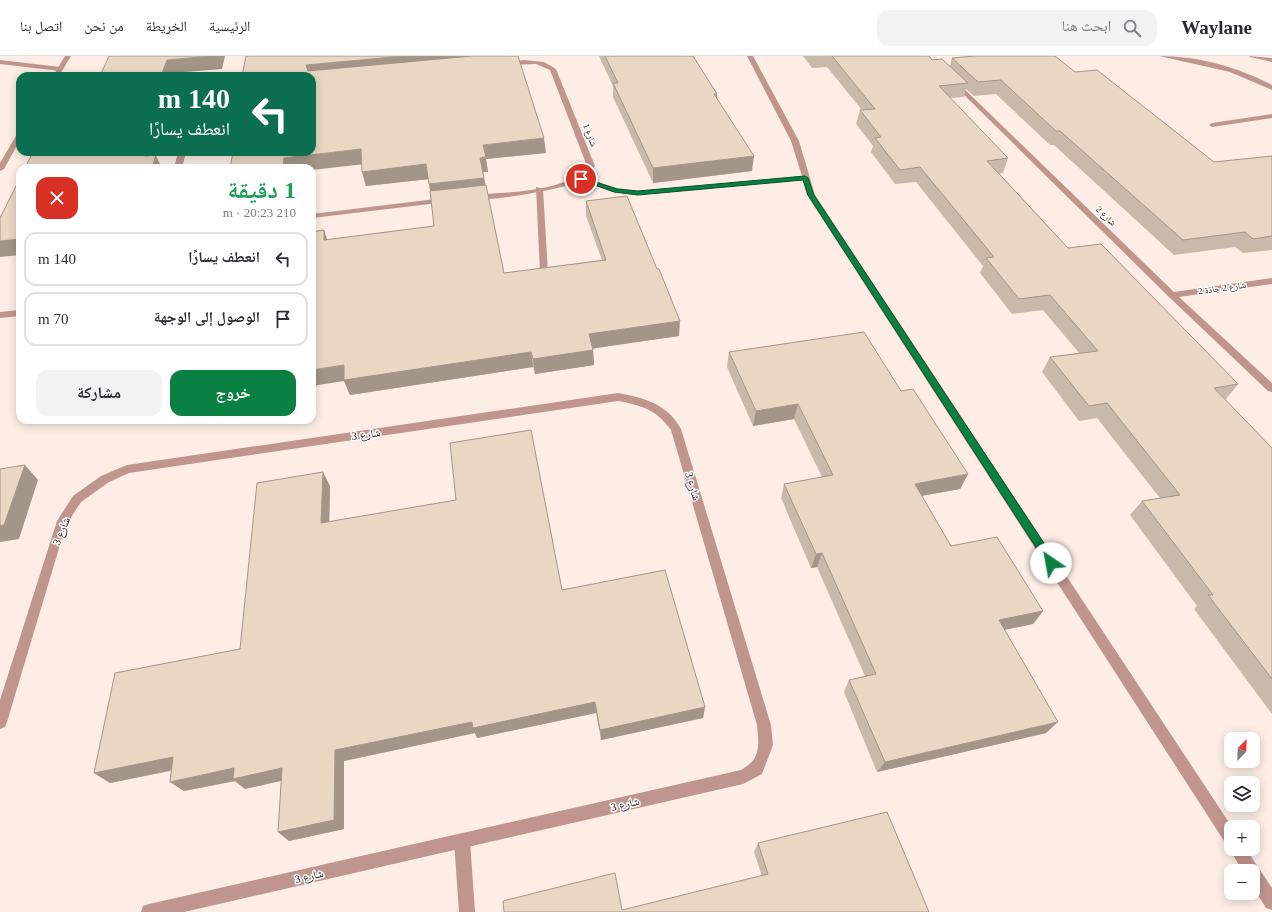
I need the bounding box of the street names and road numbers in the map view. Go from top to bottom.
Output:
street label: شارع 1 [580,122,599,148]
street label: شارع 2 [1093,204,1118,229]
street label: شارع 2 جادة 2 [1197,280,1247,297]
street label: شارع 3 [351,426,381,443]
street label: شارع 3 [682,470,703,502]
street label: شارع 3 [50,515,73,547]
street label: شارع 3 [609,795,641,814]
street label: شارع 3 [293,867,325,886]

